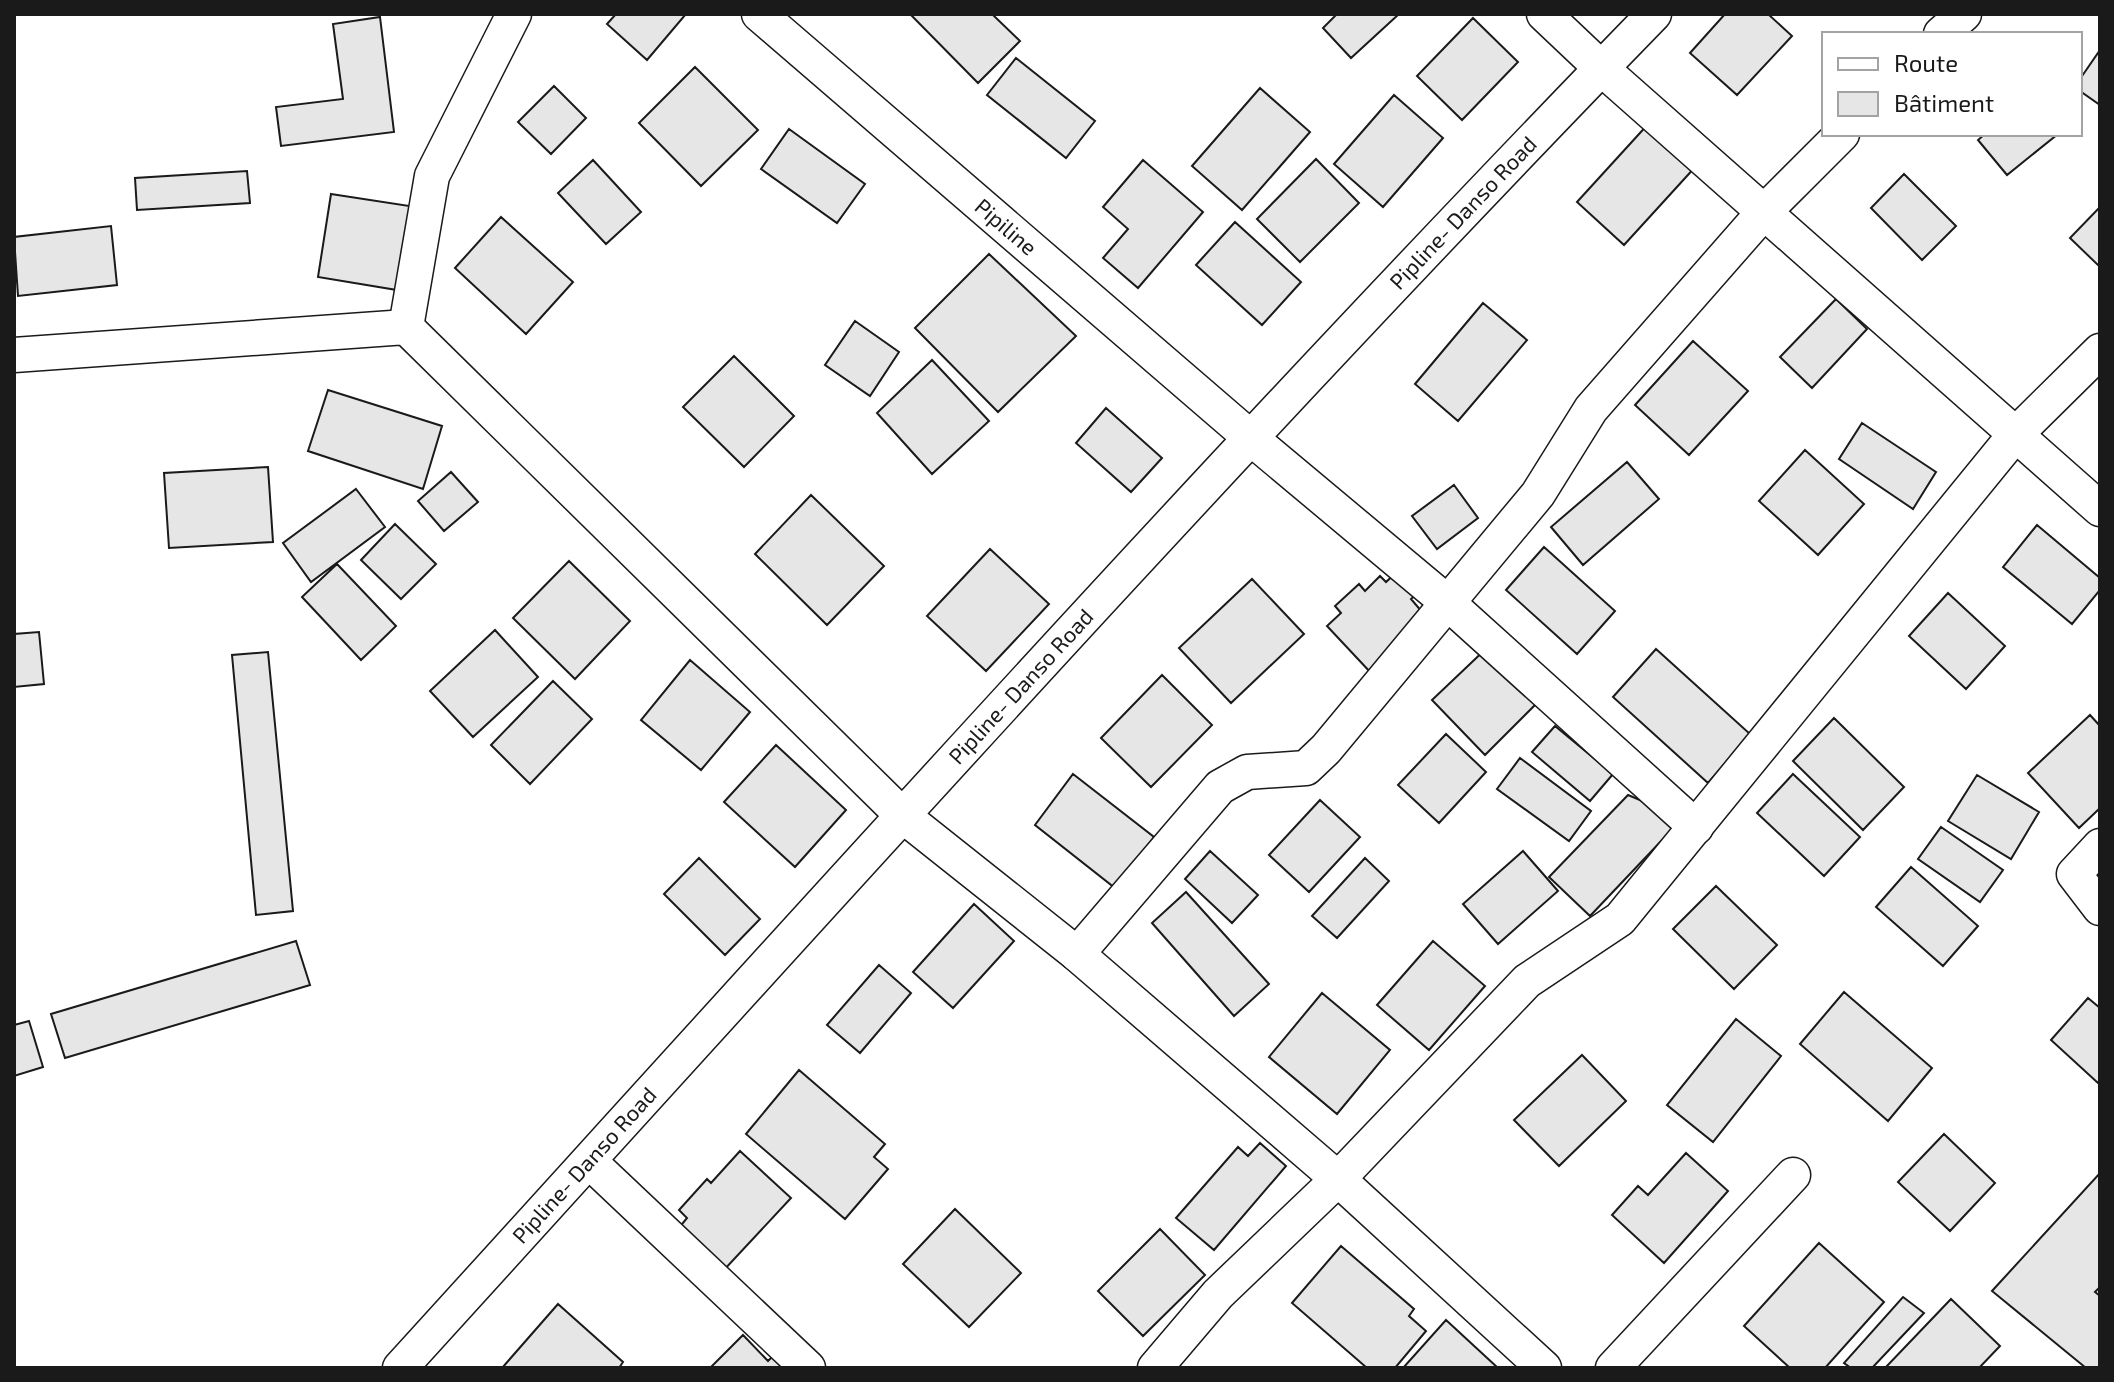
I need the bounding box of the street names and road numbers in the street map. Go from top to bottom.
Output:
street label: Pipline- Danso Road [1383,130,1541,294]
street label: Pipiline [970,192,1043,260]
street label: Pipline- Danso Road [942,603,1098,769]
street label: Pipline- Danso Road [506,1081,661,1248]

